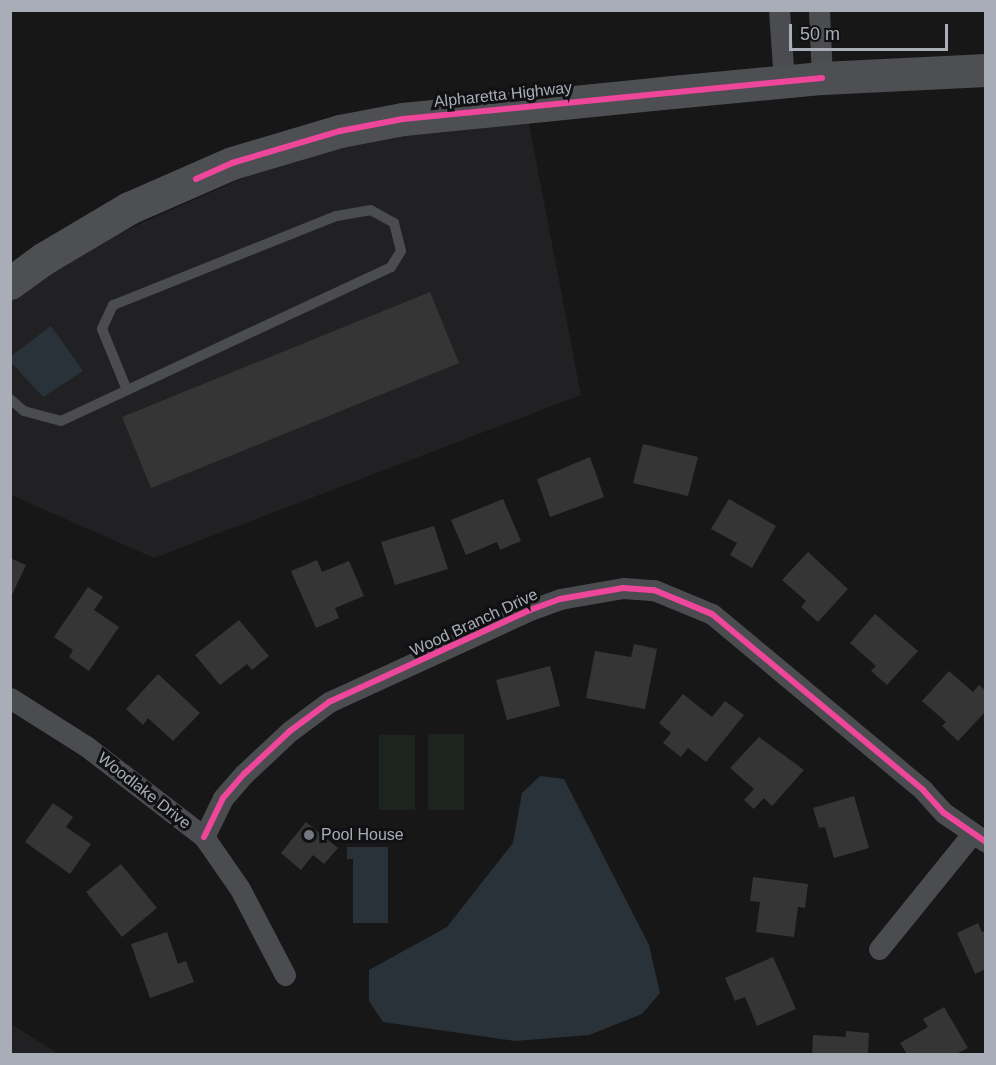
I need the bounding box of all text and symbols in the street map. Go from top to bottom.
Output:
scale bar [792,12,951,50]
text: 50 m [800,24,840,44]
street label: Alpharetta Highway [433,78,573,112]
street label: Wood Branch Drive [407,585,541,661]
street label: Woodlake Drive [94,749,194,833]
place label: Pool House [321,825,404,845]
marker: Pool House [302,828,316,842]

